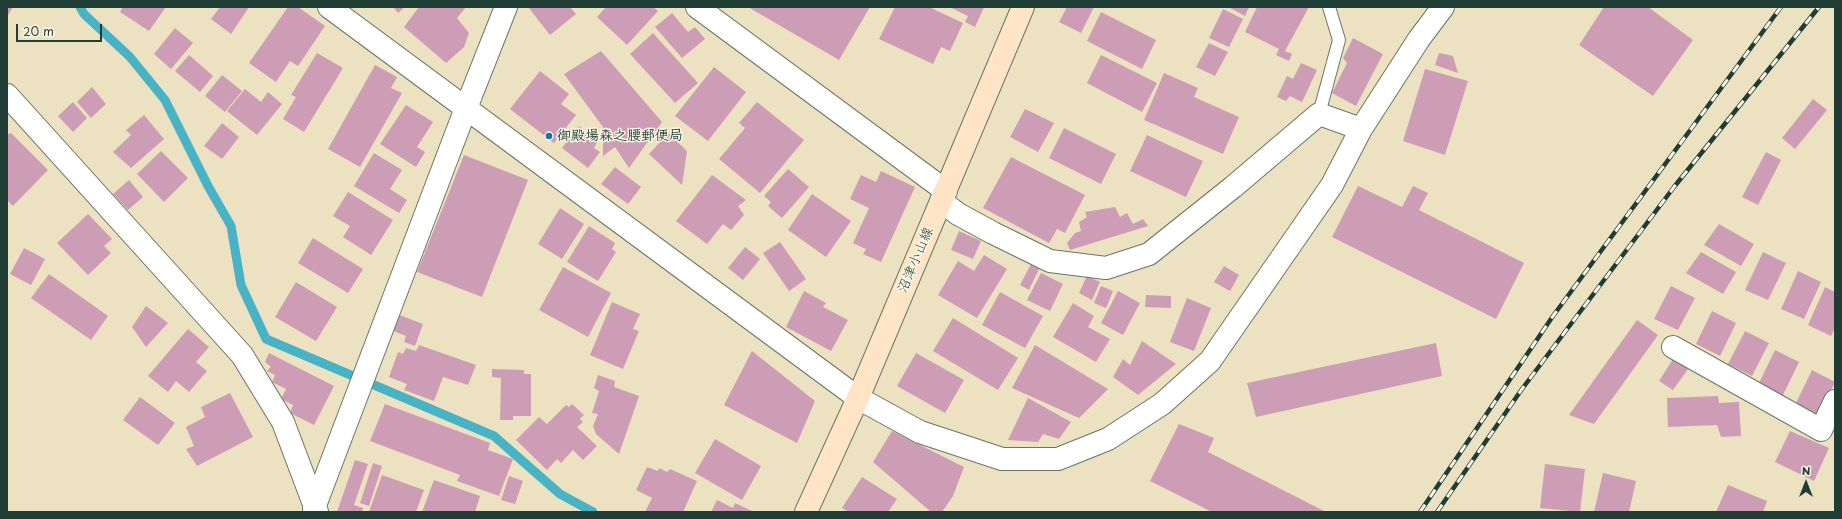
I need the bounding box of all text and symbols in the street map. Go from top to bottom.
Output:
scale bar [18,16,104,42]
text: 20 m [23,22,54,40]
place label: 御殿場森之腰郵便局 [557,128,683,144]
marker: 御殿場森之腰郵便局 [544,131,554,141]
street label: 沼津小山線 [895,225,937,295]
text: N [1802,462,1810,479]
north arrow [1786,463,1826,503]

